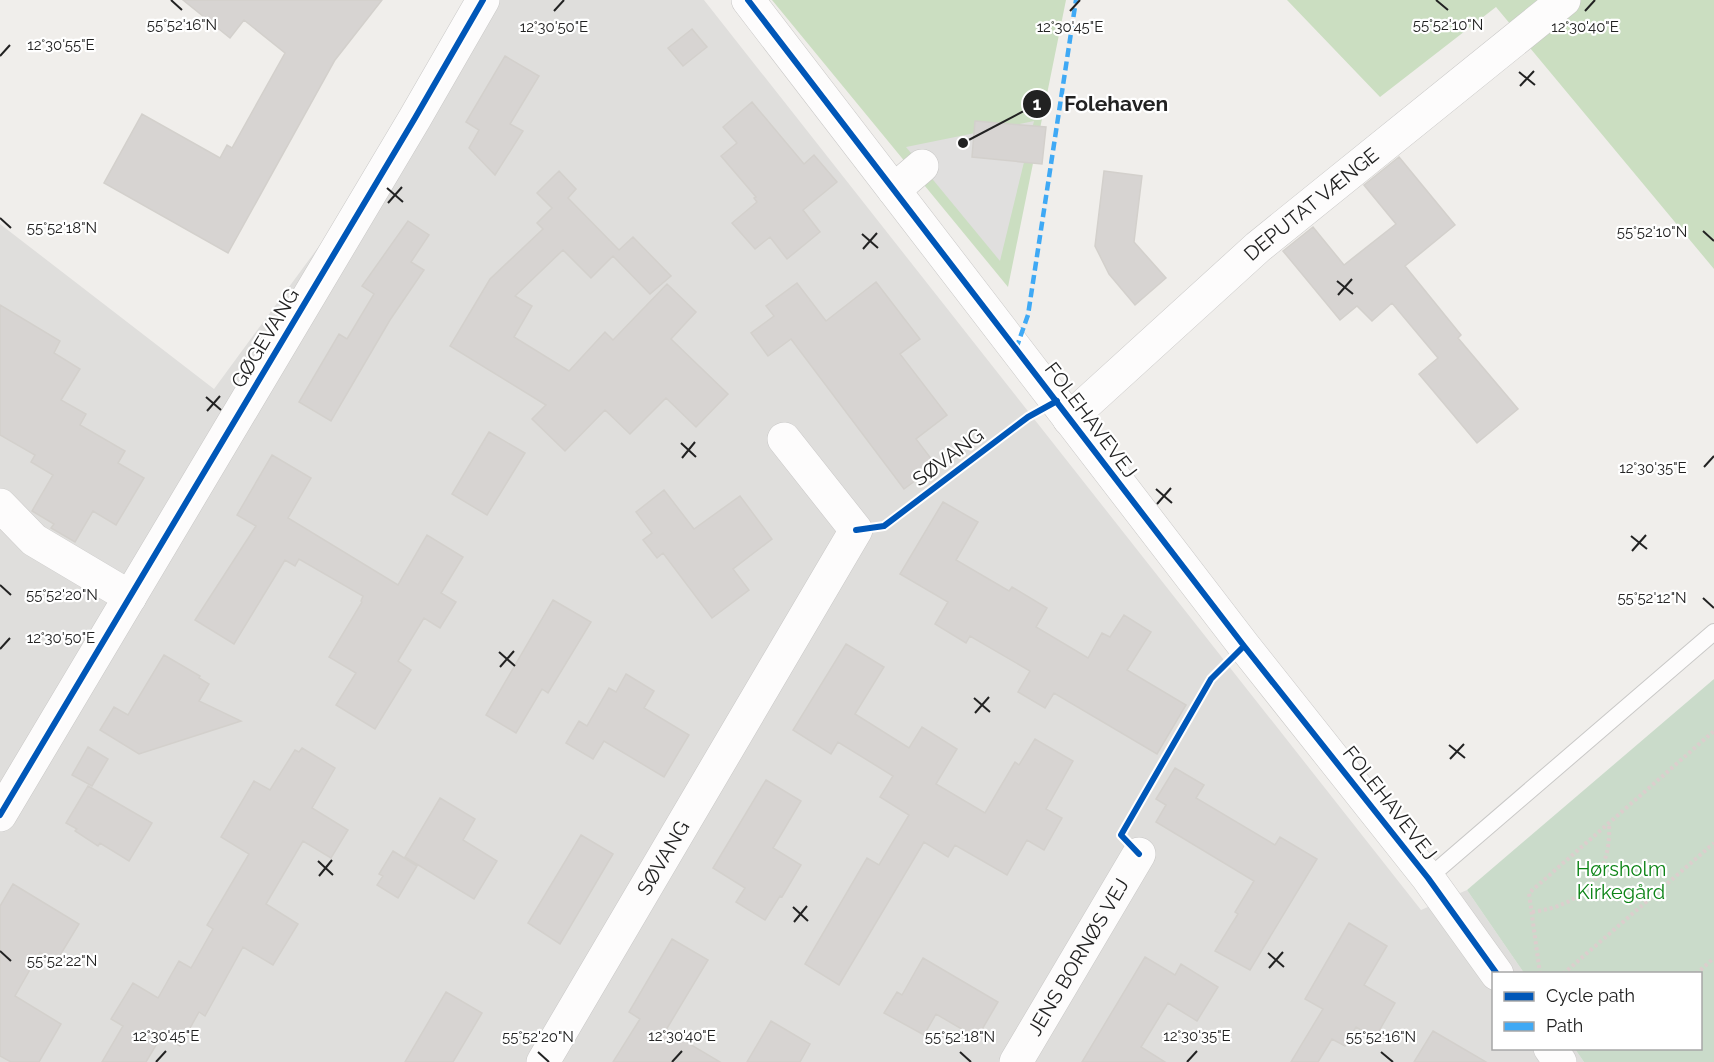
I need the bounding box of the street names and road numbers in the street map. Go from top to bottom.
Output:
street label: DEPUTAT VÆNGE [1239,142,1383,266]
street label: GØGEVANG [226,284,304,392]
street label: FOLEHAVEVEJ [1040,357,1142,483]
street label: SØVANG [908,423,988,491]
street label: FOLEHAVEVEJ [1338,741,1442,865]
street label: SØVANG [632,816,694,899]
street label: JENS BORNØS VEJ [1022,874,1134,1040]

